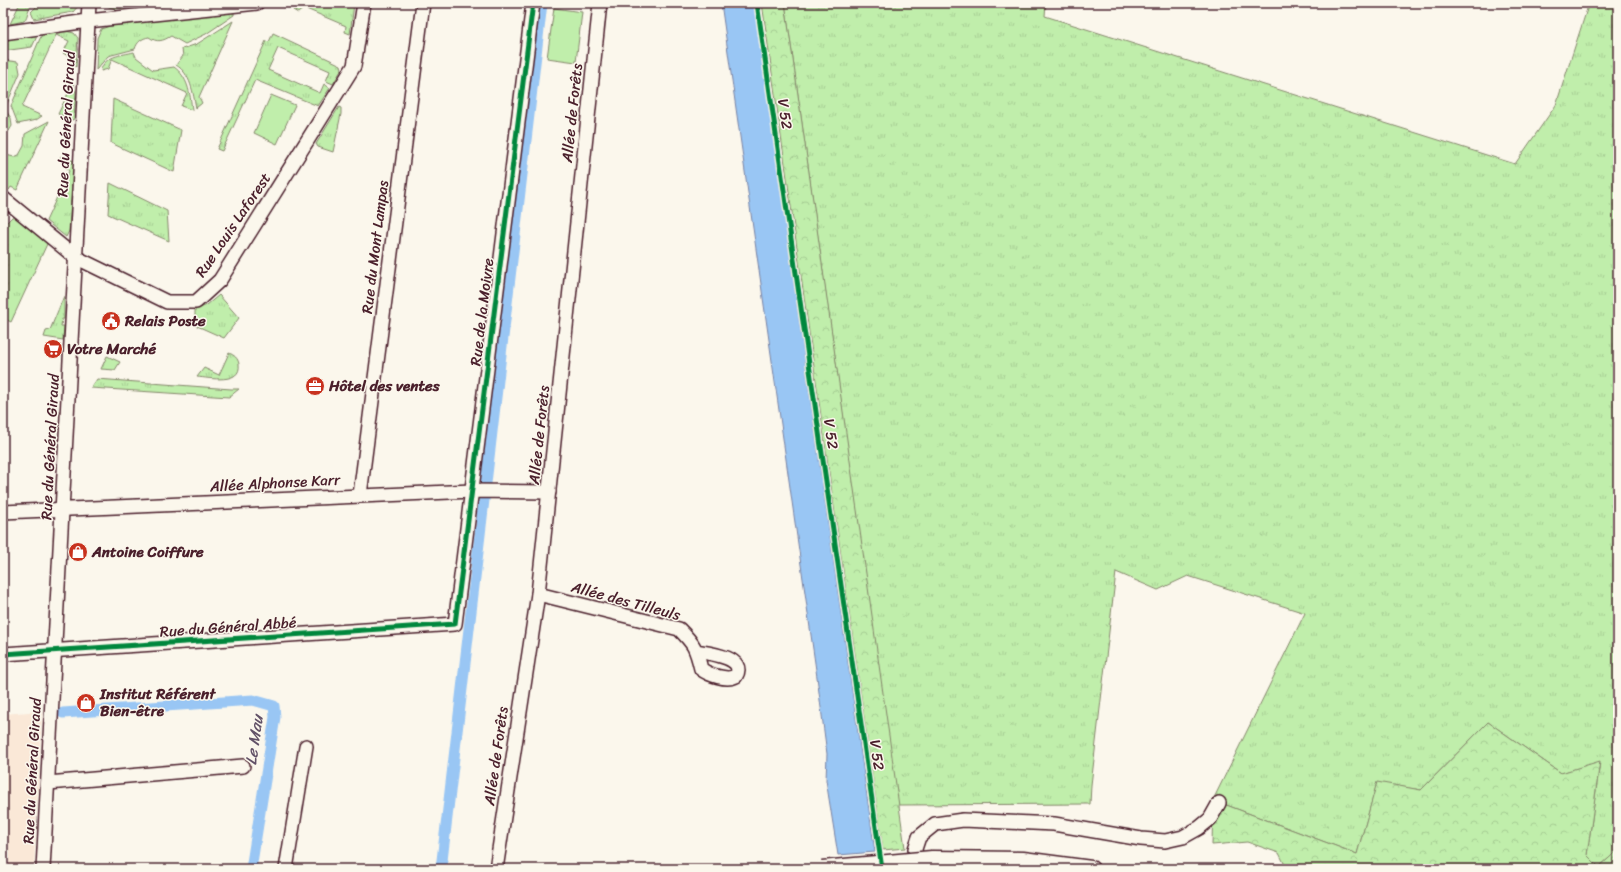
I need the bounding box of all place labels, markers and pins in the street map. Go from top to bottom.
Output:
place label: Relais Poste [124,308,206,334]
public building icon: Relais Poste [100,310,122,332]
place label: Votre Marché [67,336,156,362]
supermarket icon: Votre Marché [42,338,64,360]
place label: Hôtel des ventes [328,373,441,399]
office icon: Hôtel des ventes [304,375,326,397]
place label: Antoine Coiffure [91,539,204,565]
shop icon: Antoine Coiffure [67,541,89,563]
place label: Institut Référent Bien-être [99,681,216,724]
shop icon: Institut Référent Bien-être [75,692,97,714]

